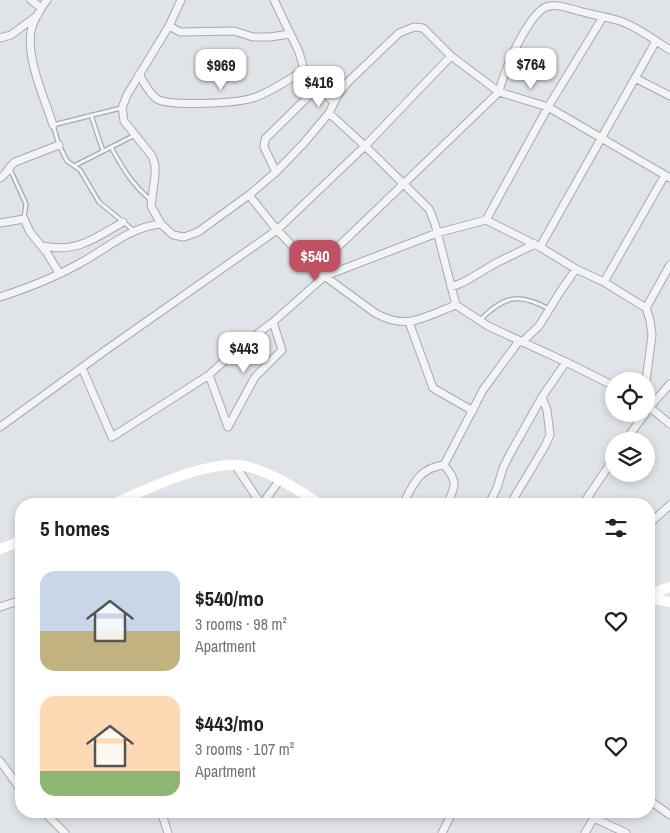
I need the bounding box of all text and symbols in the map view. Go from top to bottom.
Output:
pin: $969 [191,48,251,91]
pin: $764 [501,48,561,90]
text: $764 [516,53,546,75]
text: $969 [206,54,236,76]
pin: $416 [289,66,349,108]
text: $416 [304,71,334,93]
pin: $540 [285,240,345,282]
text: $540 [300,245,330,267]
pin: $443 [214,332,274,374]
text: $443 [229,337,259,359]
map controls [605,372,655,482]
button: locate [605,372,655,422]
button: layers [605,432,655,482]
text: 5 homes [40,514,110,543]
icon: filters [602,514,630,542]
text: $540/mo [195,584,264,613]
icon: home [80,591,140,651]
icon: heart [602,607,630,635]
text: 3 rooms · 98 m² [195,613,287,635]
text: Apartment [195,635,256,657]
text: $443/mo [195,709,264,738]
icon: home [80,716,140,776]
icon: heart [602,732,630,760]
text: 3 rooms · 107 m² [195,738,294,760]
text: Apartment [195,760,256,782]

